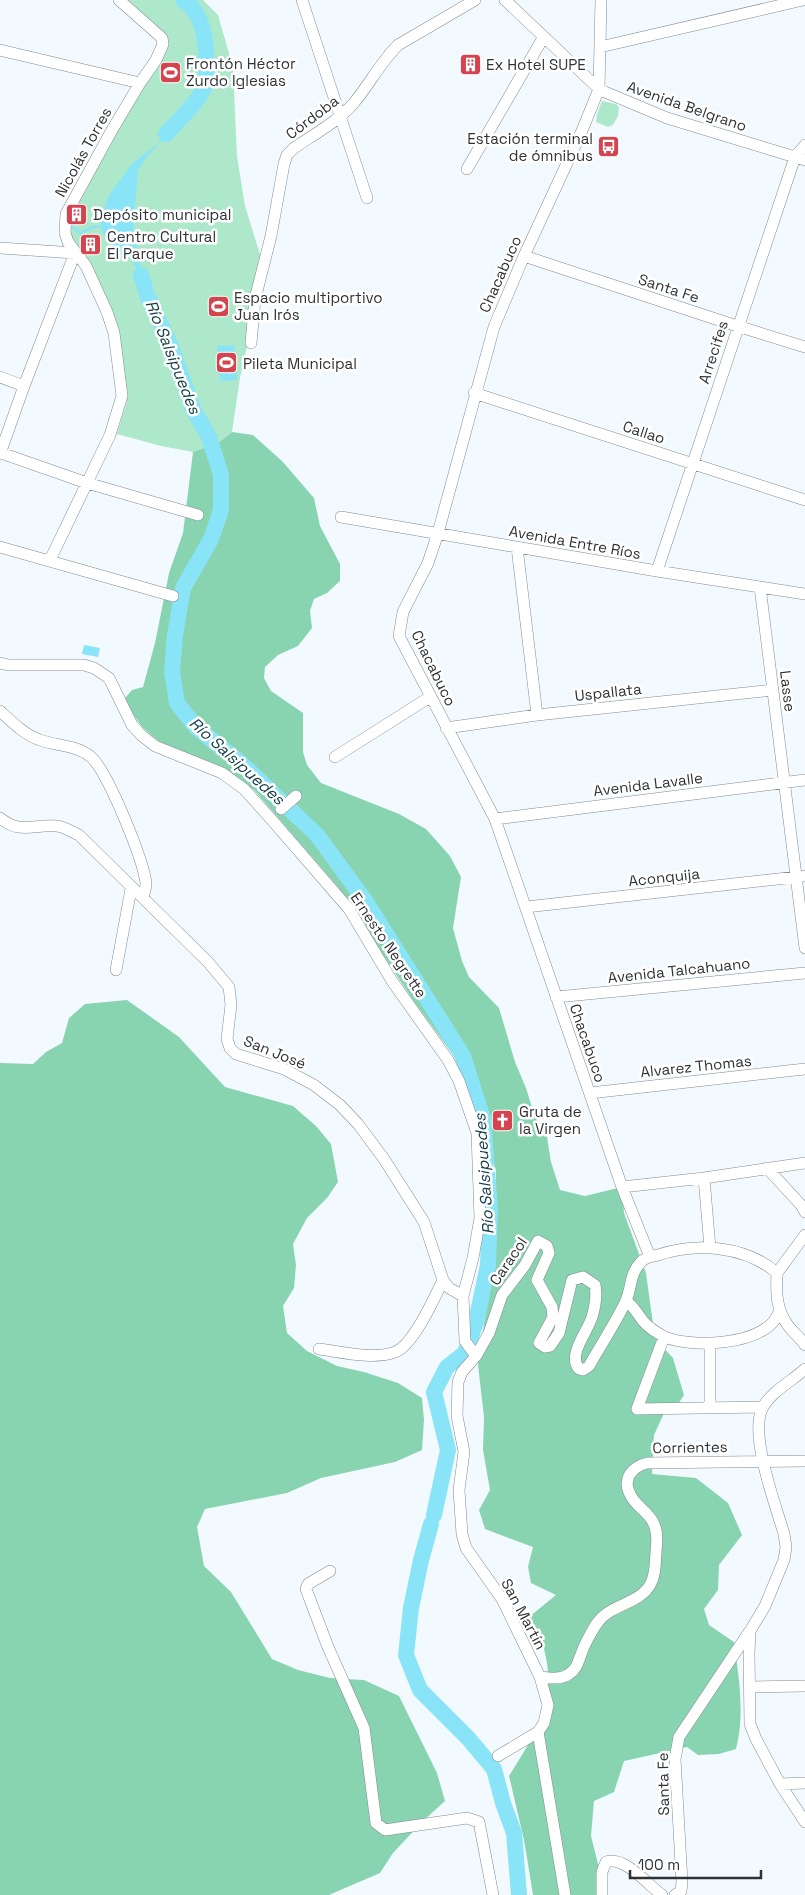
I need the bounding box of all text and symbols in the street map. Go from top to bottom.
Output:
building icon: Ex Hotel SUPE [458,52,482,76]
place label: Frontón Héctor Zurdo Iglesias [186,54,296,90]
place label: Ex Hotel SUPE [486,55,586,74]
sports icon: Frontón Héctor Zurdo Iglesias [158,60,182,84]
street label: Avenida Belgrano [625,77,749,135]
street label: Córdoba [282,91,343,143]
street label: Nicolás Torres [50,104,116,200]
place label: Estación terminal de ómnibus [467,129,593,165]
bus stop icon: Estación terminal de ómnibus [597,135,621,159]
building icon: Depósito municipal [65,202,89,226]
place label: Depósito municipal [93,205,232,224]
place label: Centro Cultural El Parque [107,227,216,263]
building icon: Centro Cultural El Parque [79,233,103,257]
street label: Chacabuco [475,233,525,315]
street label: Santa Fe [636,269,702,307]
place label: Espacio multiportivo Juan Irós [234,288,383,324]
sports icon: Espacio multiportivo Juan Irós [206,294,230,318]
water label: Río Salsipuedes [141,297,206,418]
street label: Arrecifes [694,318,732,386]
sports icon: Pileta Municipal [215,351,239,375]
place label: Pileta Municipal [243,354,357,373]
street label: Callao [620,416,668,448]
street label: Avenida Entre Ríos [508,521,643,563]
street label: Chacabuco [408,627,460,709]
street label: Lasse [776,669,800,713]
street label: Uspallata [574,679,643,705]
water label: Río Salsipuedes [185,713,289,810]
street label: Avenida Lavalle [592,768,704,800]
street label: Aconquija [627,864,701,890]
street label: Ernesto Negrette [347,889,431,1001]
street label: Avenida Talcahuano [607,953,751,987]
street label: Chacabuco [566,1001,610,1085]
street label: San José [241,1031,309,1073]
street label: Alvarez Thomas [640,1051,753,1081]
place label: Gruta de la Virgen [519,1102,582,1138]
church icon: Gruta de la Virgen [491,1108,515,1132]
water label: Río Salsipuedes [469,1112,499,1235]
street label: Caracol [485,1233,531,1289]
street label: Corrientes [652,1437,728,1457]
street label: San Martín [497,1575,551,1653]
street label: Santa Fe [653,1752,673,1816]
scale bar [630,1848,761,1880]
text: 100 m [638,1855,680,1874]

